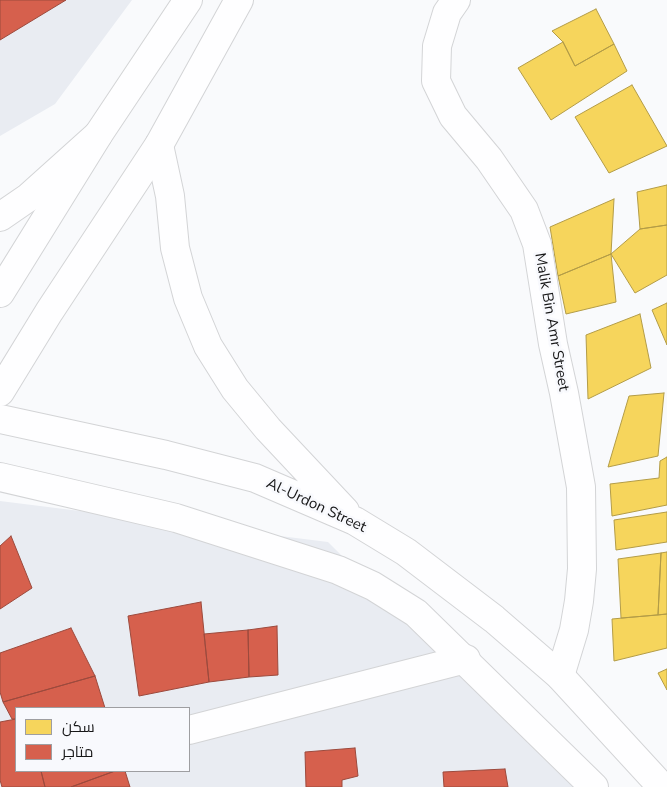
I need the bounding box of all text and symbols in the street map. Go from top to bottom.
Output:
street label: Malik Bin Amr Street [530,252,572,392]
street label: Al-Urdon Street [263,475,369,537]
legend [15,707,190,772]
text: سكن [62,717,95,737]
text: متاجر [62,742,93,762]

